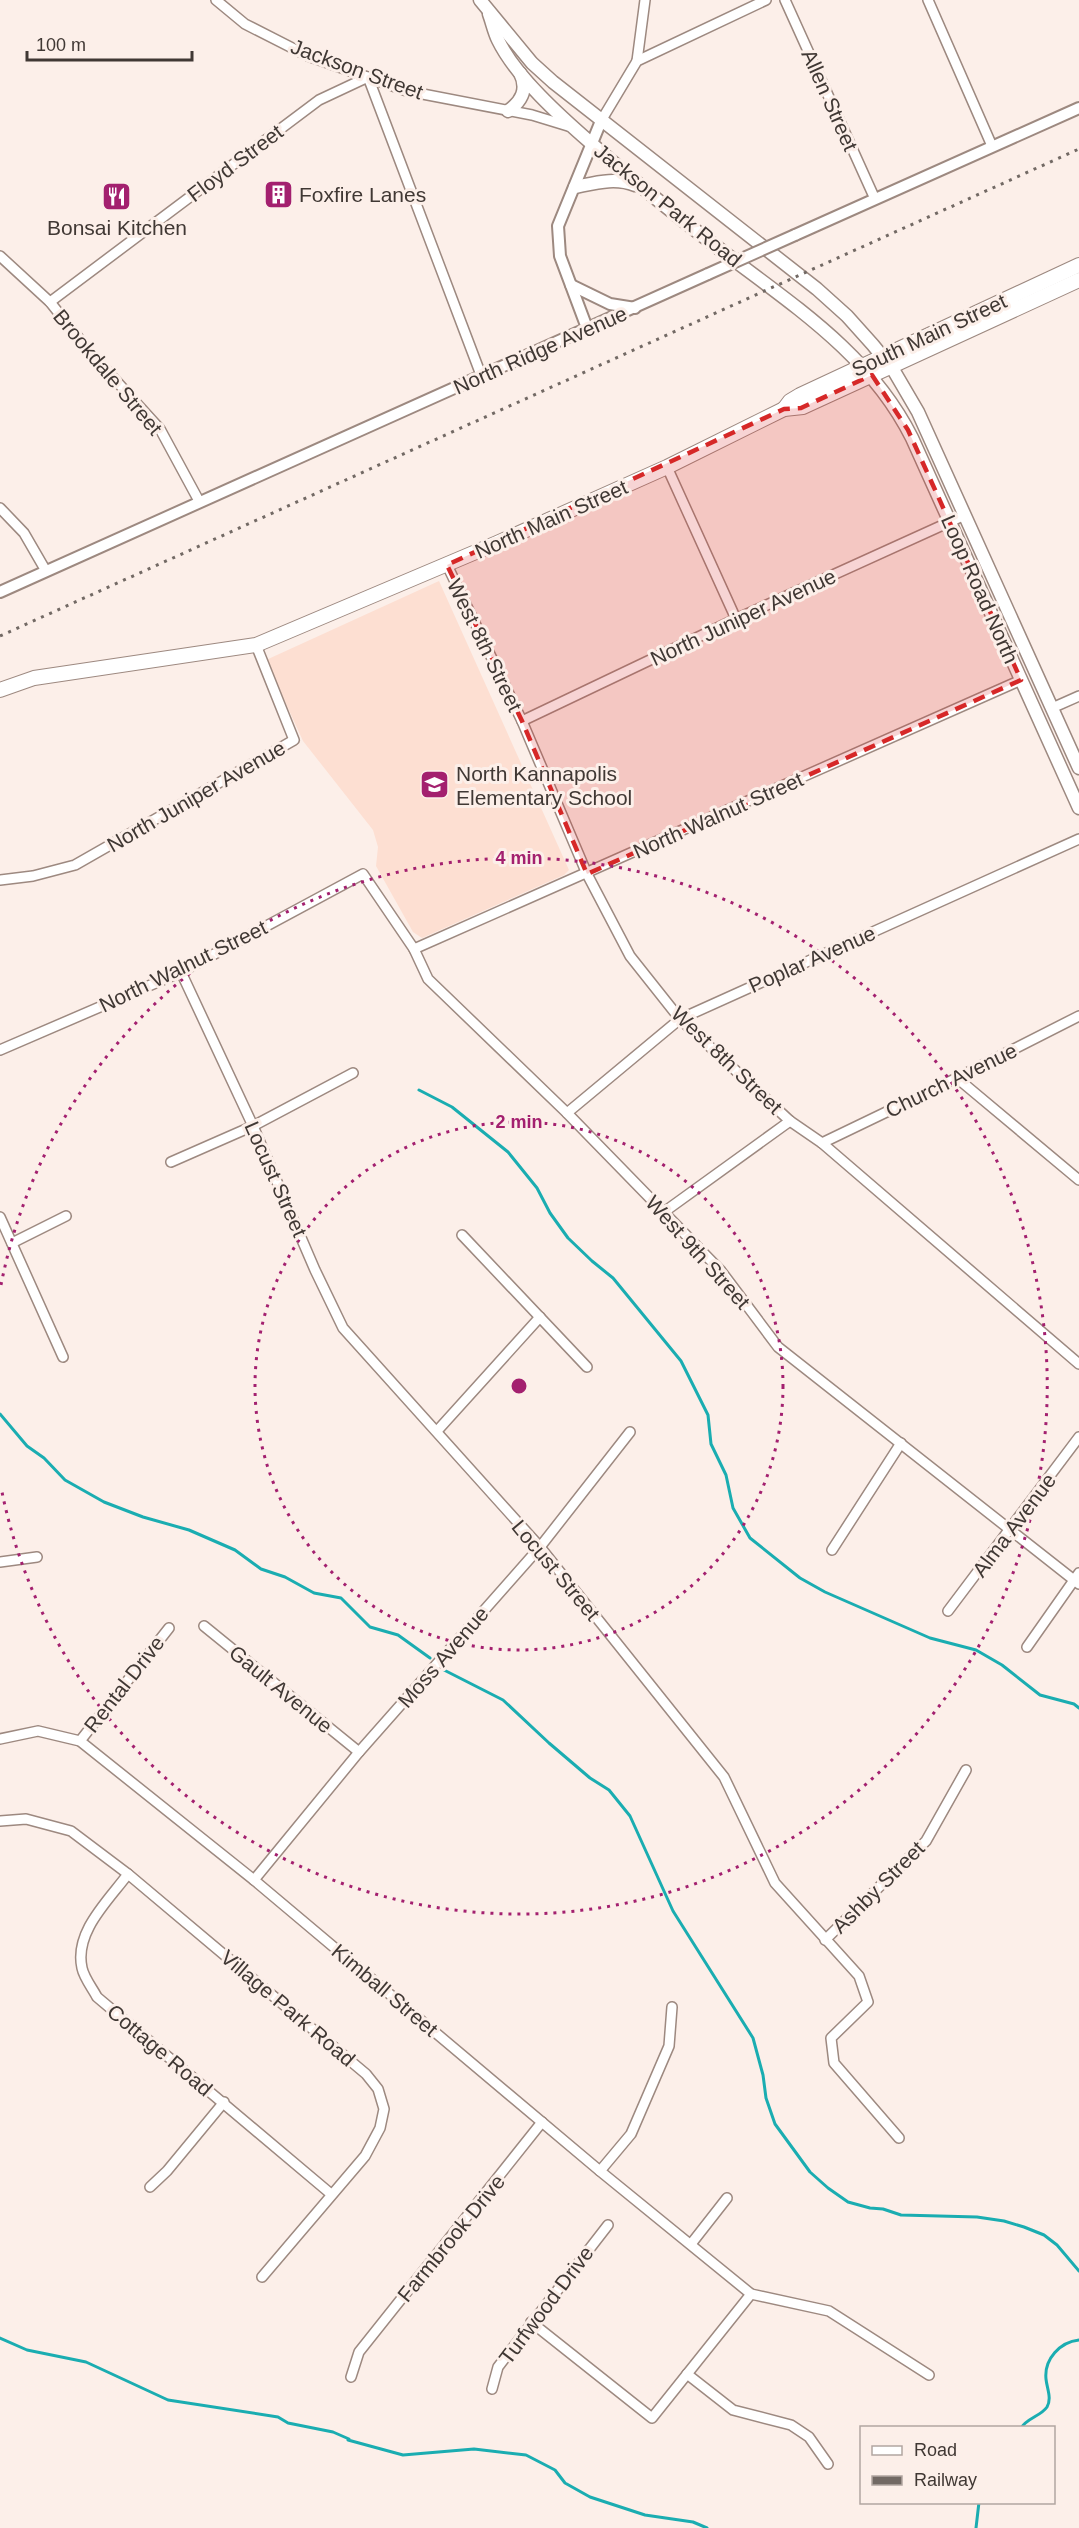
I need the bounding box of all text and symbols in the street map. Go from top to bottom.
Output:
scale bar [27,24,192,62]
street label: Jackson Street [288,34,426,104]
text: 100 m [36,35,86,55]
street label: Allen Street [797,46,863,154]
street label: Floyd Street [183,120,287,206]
street label: Jackson Park Road [590,139,746,271]
building icon: Foxfire Lanes [262,178,294,210]
restaurant icon: Bonsai Kitchen [101,180,133,212]
place label: Foxfire Lanes [299,183,426,206]
place label: Bonsai Kitchen [47,216,187,239]
street label: South Main Street [848,289,1010,381]
street label: North Ridge Avenue [450,301,630,399]
street label: Brookdale Street [49,305,167,439]
street label: North Main Street [471,475,631,563]
street label: Loop Road North [937,511,1023,667]
street label: North Juniper Avenue [647,564,839,670]
street label: West 8th Street [443,575,527,715]
street label: North Juniper Avenue [103,736,289,856]
place label: North Kannapolis Elementary School [456,762,632,809]
street label: North Walnut Street [629,767,807,863]
school or university icon: North Kannapolis Elementary School [419,769,451,801]
text: 4 min [495,848,543,868]
street label: North Walnut Street [95,915,271,1017]
street label: Poplar Avenue [745,921,879,997]
street label: West 8th Street [667,1002,787,1119]
street label: Church Avenue [882,1038,1020,1122]
text: 2 min [495,1112,543,1132]
street label: Locust Street [240,1118,312,1240]
street label: West 9th Street [641,1191,755,1313]
centre of rings [509,1376,529,1396]
street label: Alma Avenue [968,1469,1060,1581]
street label: Locust Street [507,1515,605,1625]
street label: Moss Avenue [393,1602,493,1712]
street label: Rental Drive [79,1631,169,1737]
street label: Gault Avenue [225,1641,337,1737]
street label: Ashby Street [827,1836,929,1938]
street label: Kimball Street [328,1939,443,2041]
street label: Village Park Road [216,1945,360,2071]
street label: Cottage Road [103,2000,217,2100]
street label: Farmbrook Drive [393,2170,509,2306]
street label: Turfwood Drive [494,2242,598,2368]
legend [860,2426,1055,2504]
text: Road [914,2440,957,2460]
text: Railway [914,2470,977,2490]

